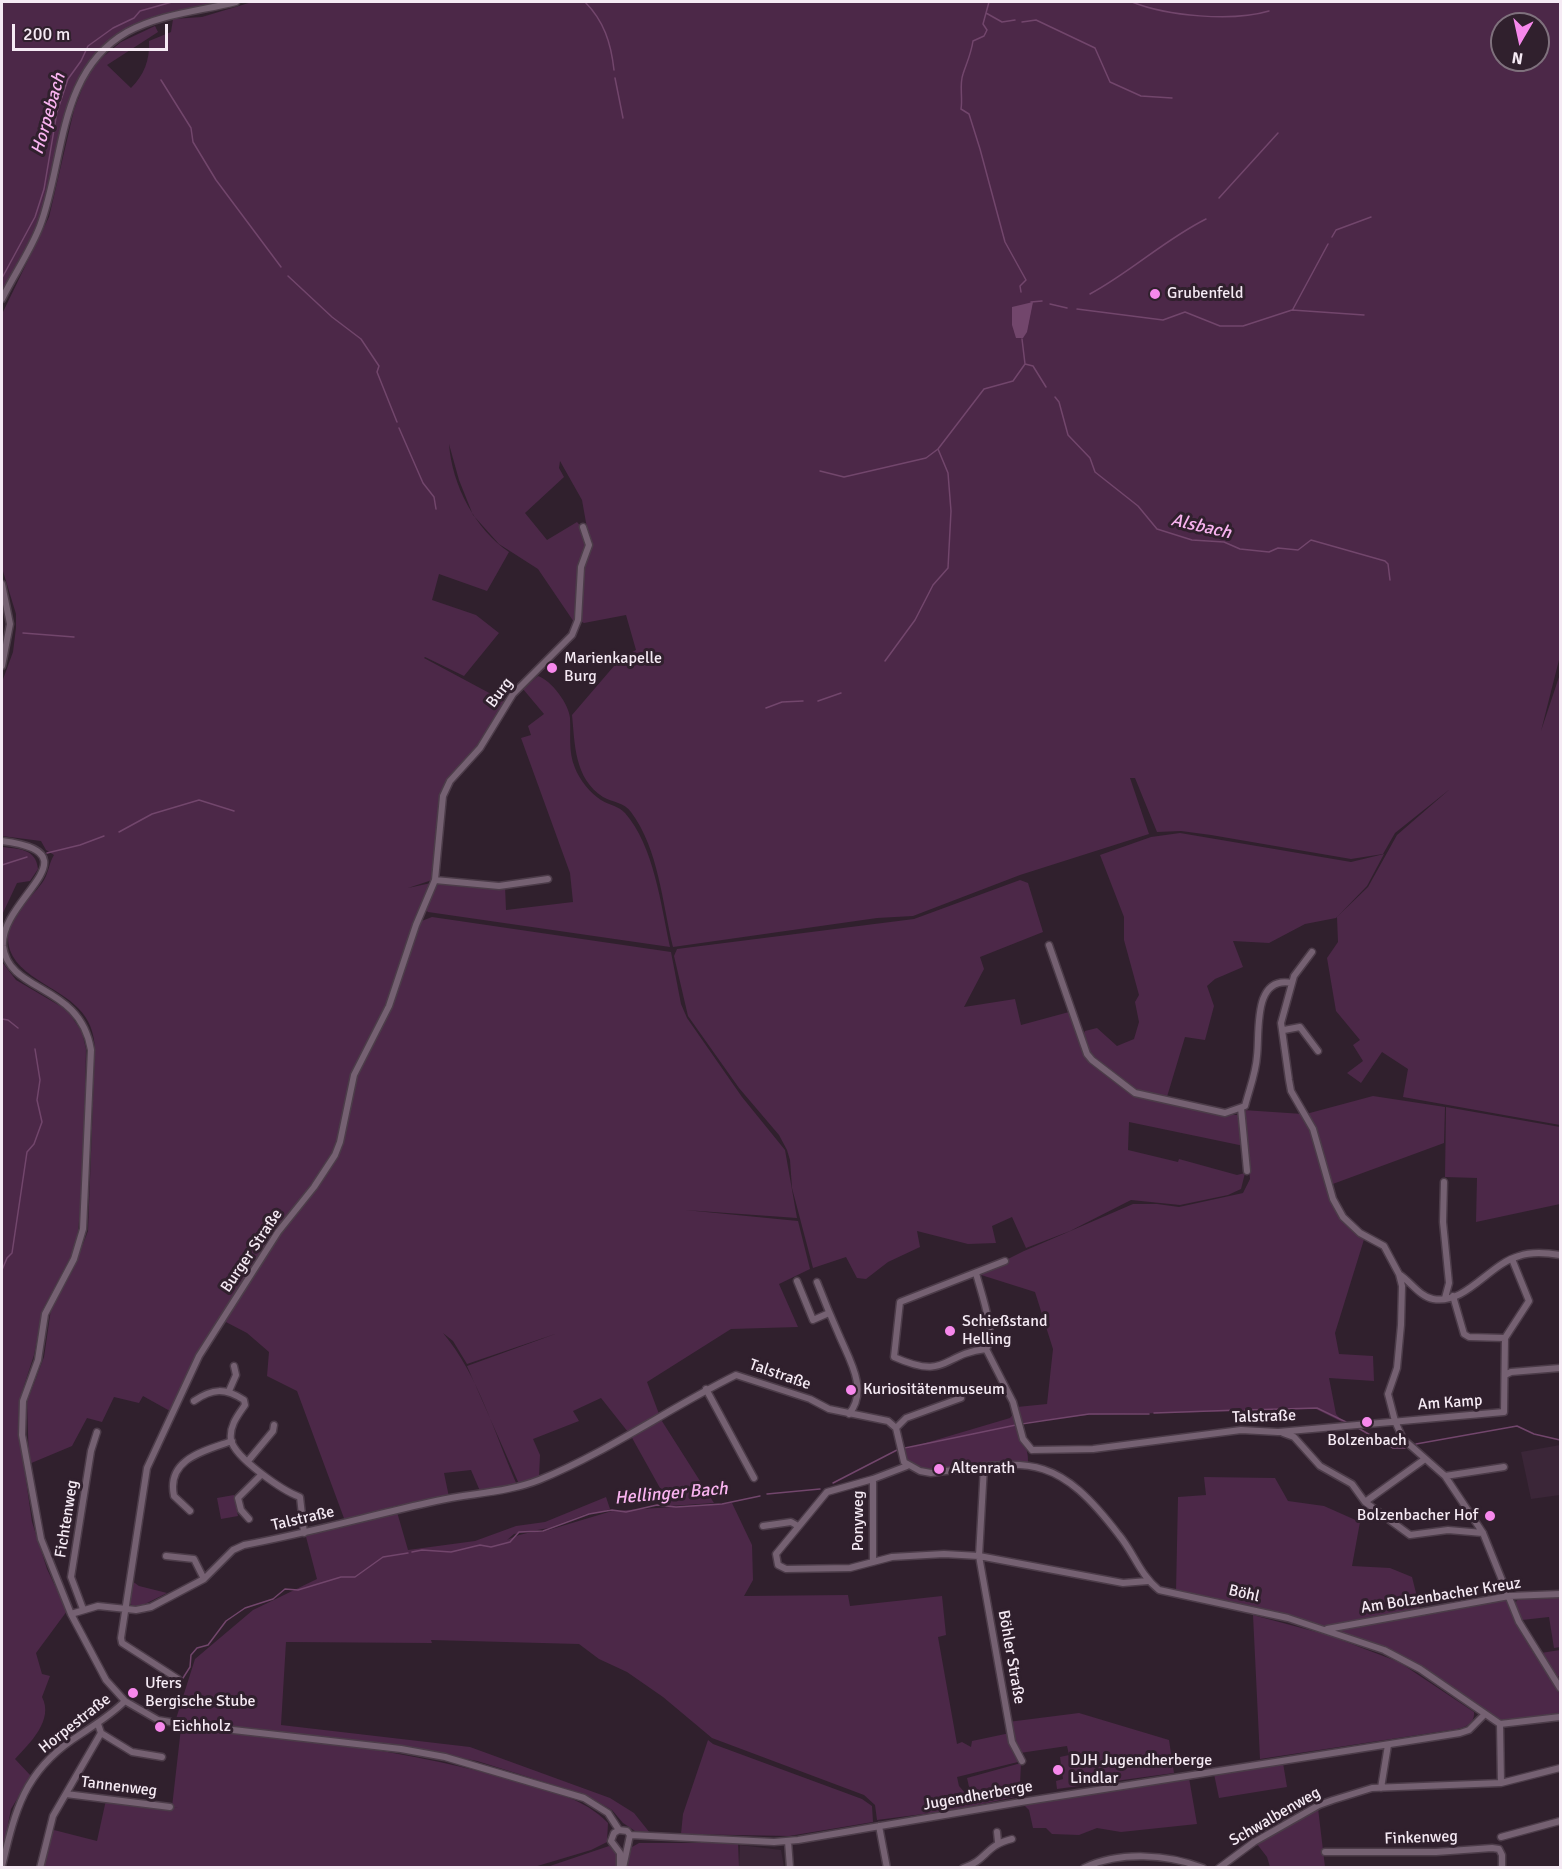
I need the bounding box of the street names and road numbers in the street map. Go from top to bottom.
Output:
street label: Burg [483,674,517,712]
street label: Burger Straße [217,1206,287,1296]
street label: Talstraße [747,1356,813,1394]
street label: Am Kamp [1417,1391,1483,1415]
street label: Talstraße [1232,1406,1296,1428]
street label: Fichtenweg [51,1479,83,1559]
street label: Ponyweg [849,1491,869,1551]
street label: Talstraße [270,1502,336,1536]
street label: Am Bolzenbacher Kreuz [1360,1574,1522,1618]
street label: Böhl [1227,1581,1261,1607]
street label: Böhler Straße [993,1609,1029,1705]
street label: Horpestraße [35,1690,115,1758]
street label: Tannenweg [80,1773,158,1801]
street label: Jugendherberge [922,1777,1034,1815]
street label: Schwalbenweg [1226,1783,1324,1851]
street label: Finkenweg [1384,1827,1458,1849]

